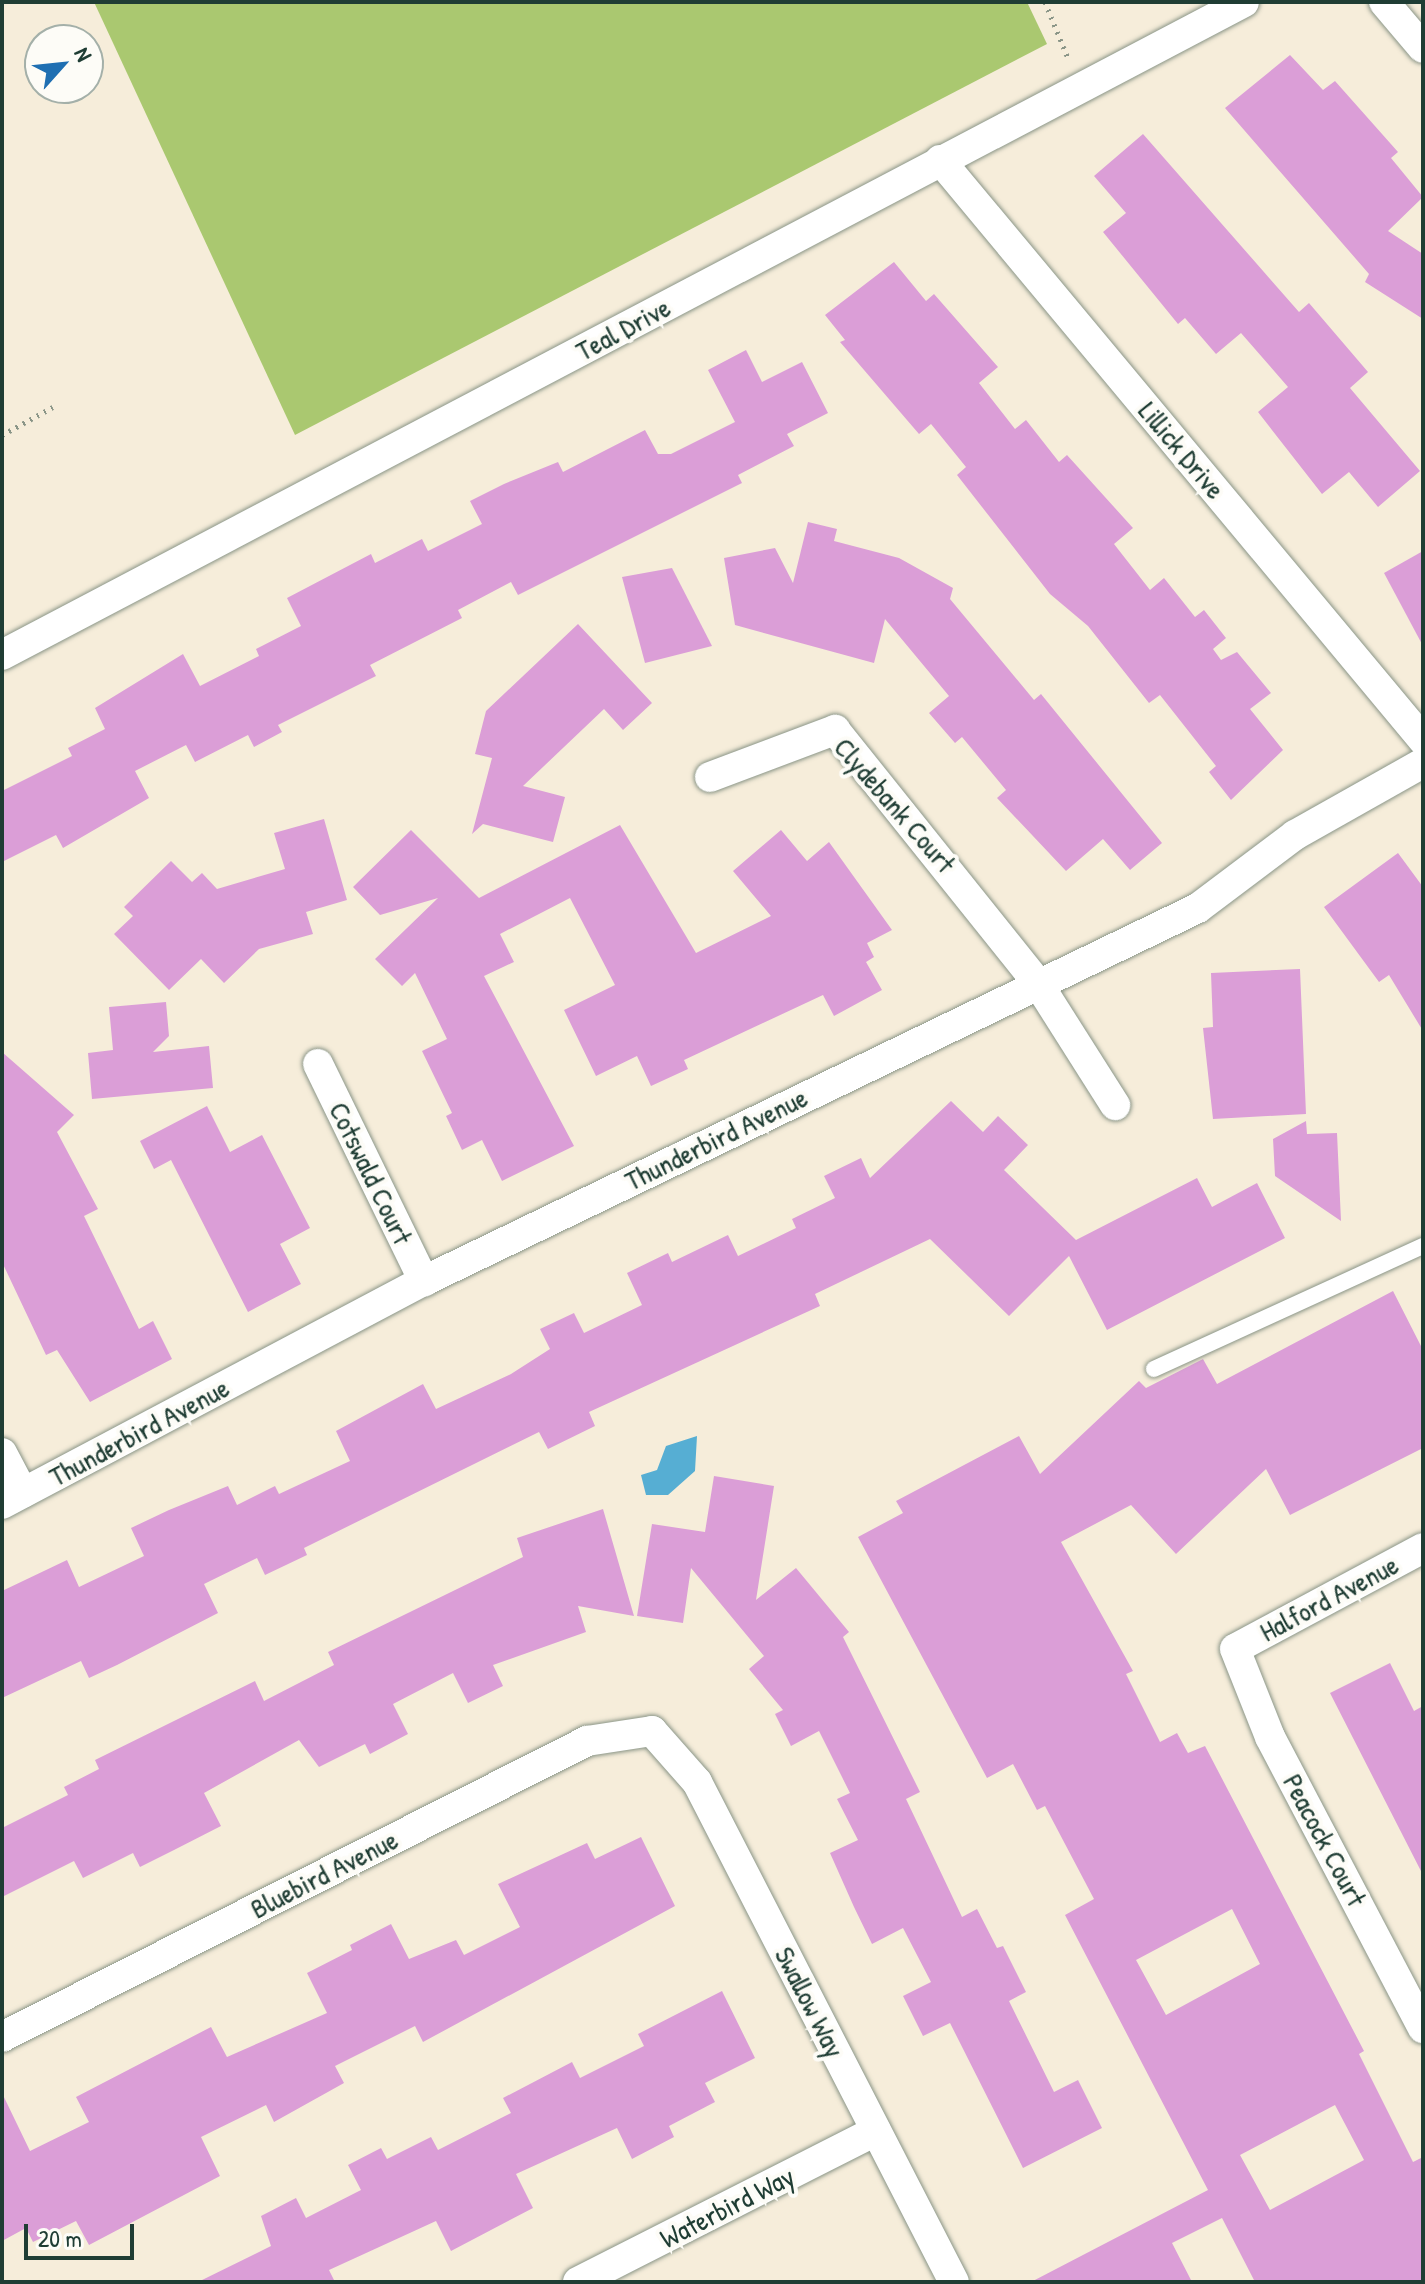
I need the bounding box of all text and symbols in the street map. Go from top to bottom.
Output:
north arrow [24,24,104,104]
text: N [68,42,100,66]
street label: Teal Drive [570,290,676,368]
street label: Lillick Drive [1132,395,1232,505]
street label: Clydebank Court [827,731,963,879]
street label: Thunderbird Avenue [619,1080,813,1198]
street label: Cotswald Court [322,1096,420,1250]
street label: Thunderbird Avenue [43,1371,235,1493]
street label: Halford Avenue [1254,1547,1404,1649]
street label: Peacock Court [1276,1768,1374,1912]
street label: Bluebird Avenue [245,1822,403,1926]
street label: Swallow Way [768,1941,852,2063]
street label: Waterbird Way [654,2159,800,2255]
scale bar [28,2208,138,2258]
text: 20 m [38,2222,82,2254]

